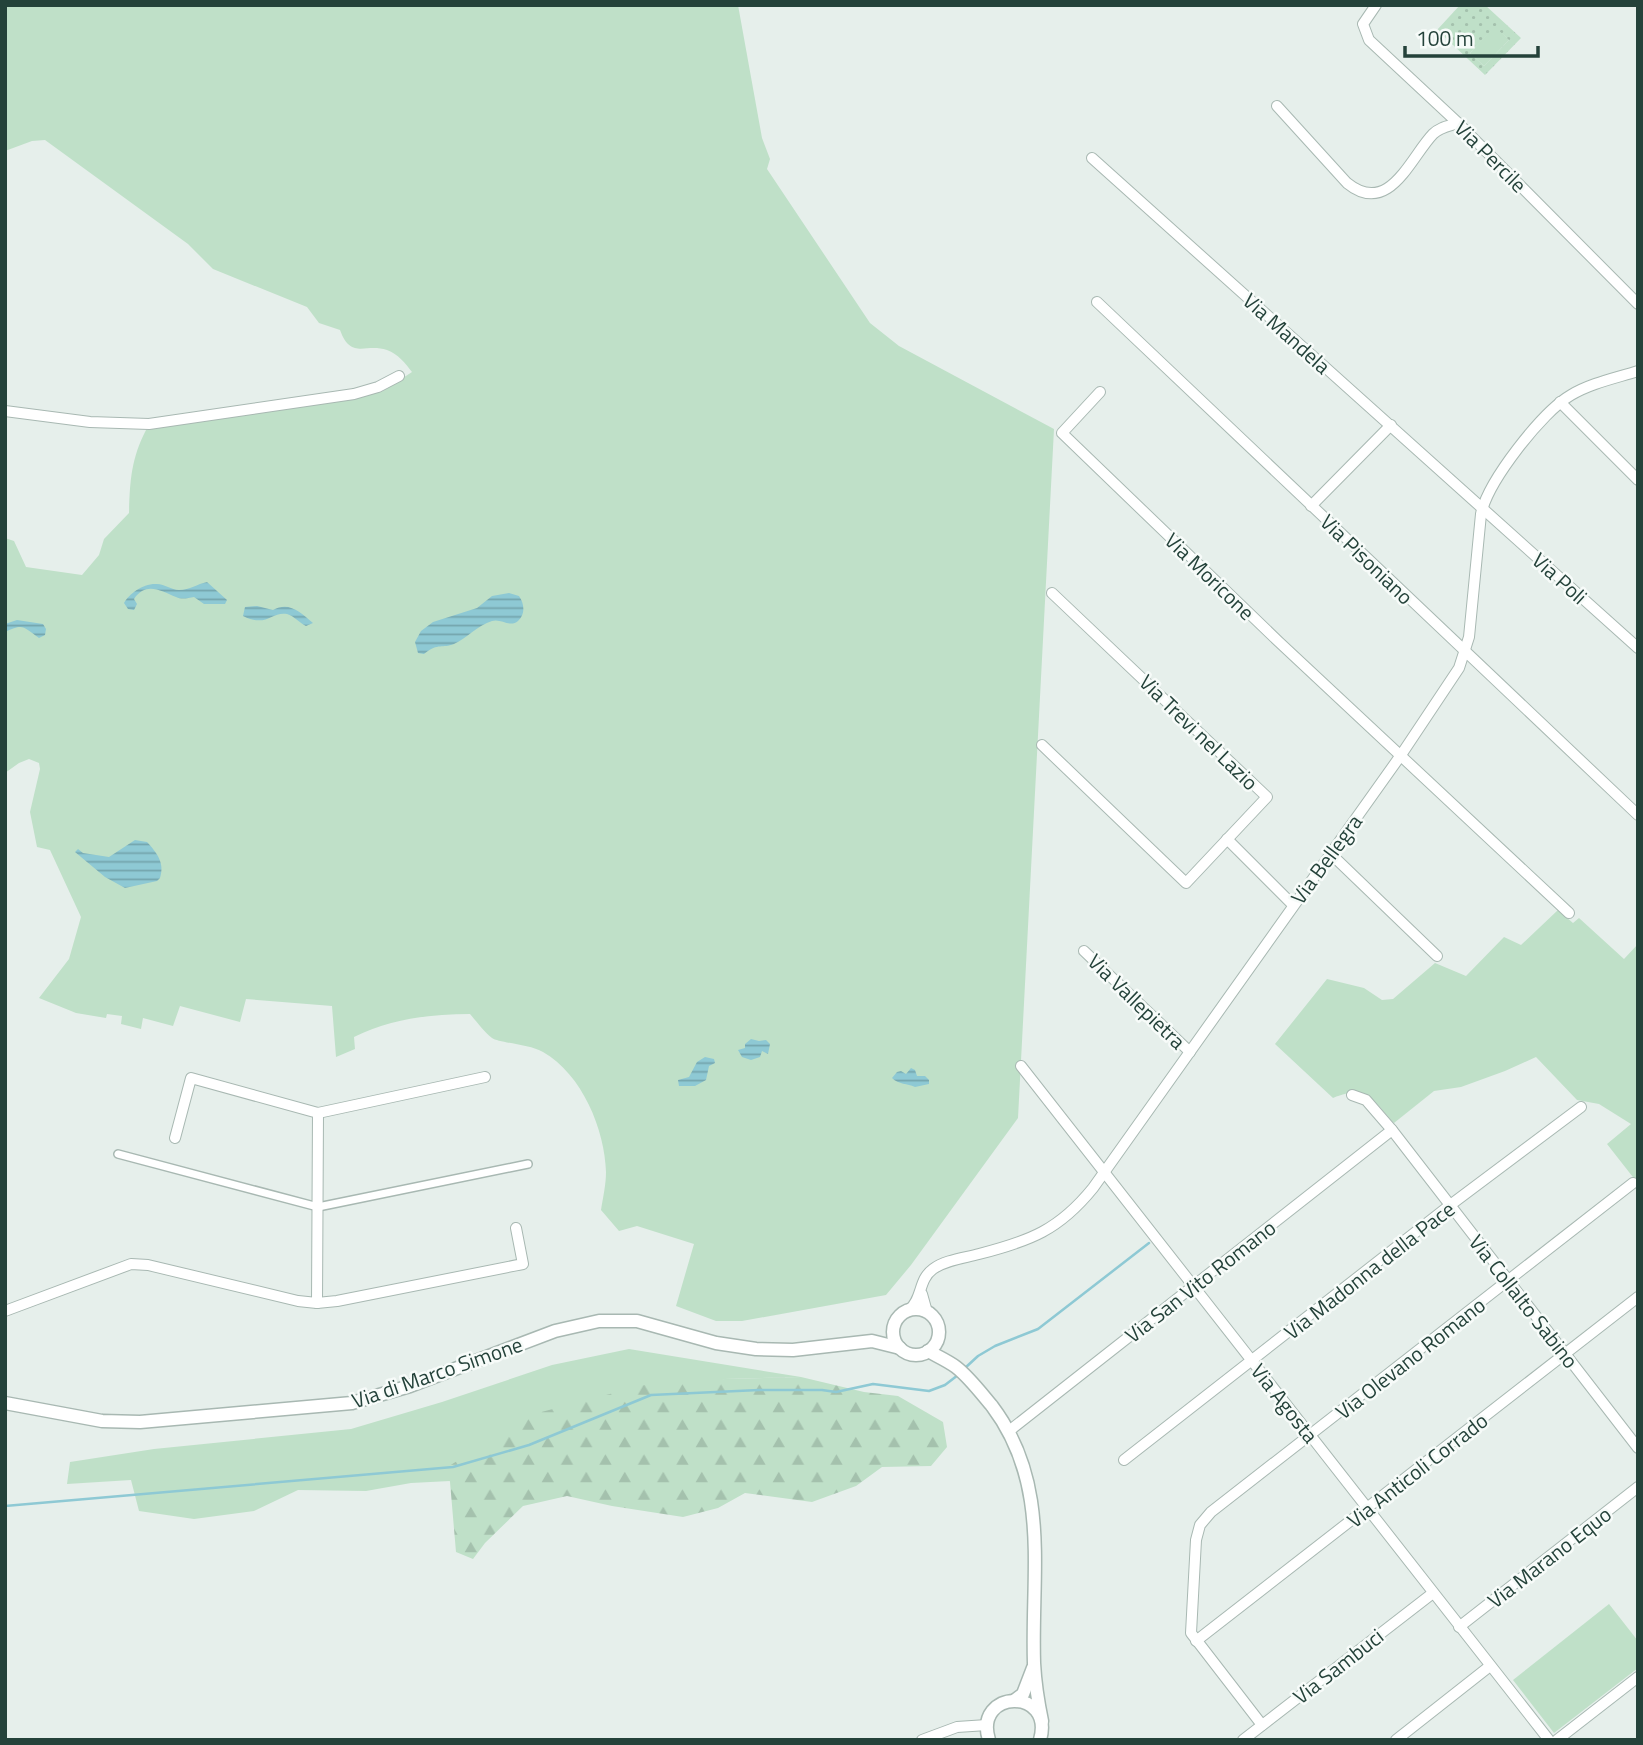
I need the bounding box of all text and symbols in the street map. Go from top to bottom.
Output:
scale bar [1405,14,1538,58]
text: 100 m [1416,22,1473,54]
street label: Via Percile [1447,112,1535,200]
street label: Via Mandela [1236,285,1338,382]
street label: Via Pisoniano [1313,506,1421,612]
street label: Via Moricone [1158,525,1262,627]
street label: Via Poli [1525,544,1595,612]
street label: Via Trevi nel Lazio [1132,667,1266,797]
street label: Via Bellegra [1282,807,1370,911]
street label: Via Vallepietra [1081,946,1194,1057]
street label: Via Madonna della Pace [1277,1193,1461,1347]
street label: Via San Vito Romano [1118,1212,1282,1350]
street label: Via Collalto Sabino [1461,1227,1587,1375]
street label: Via Olevano Romano [1328,1289,1492,1427]
street label: Via di Marco Simone [347,1328,527,1416]
street label: Via Agosta [1244,1356,1327,1450]
street label: Via Anticoli Corrado [1340,1405,1494,1535]
street label: Via Marano Equo [1480,1498,1618,1616]
street label: Via Sambuci [1286,1620,1390,1712]

